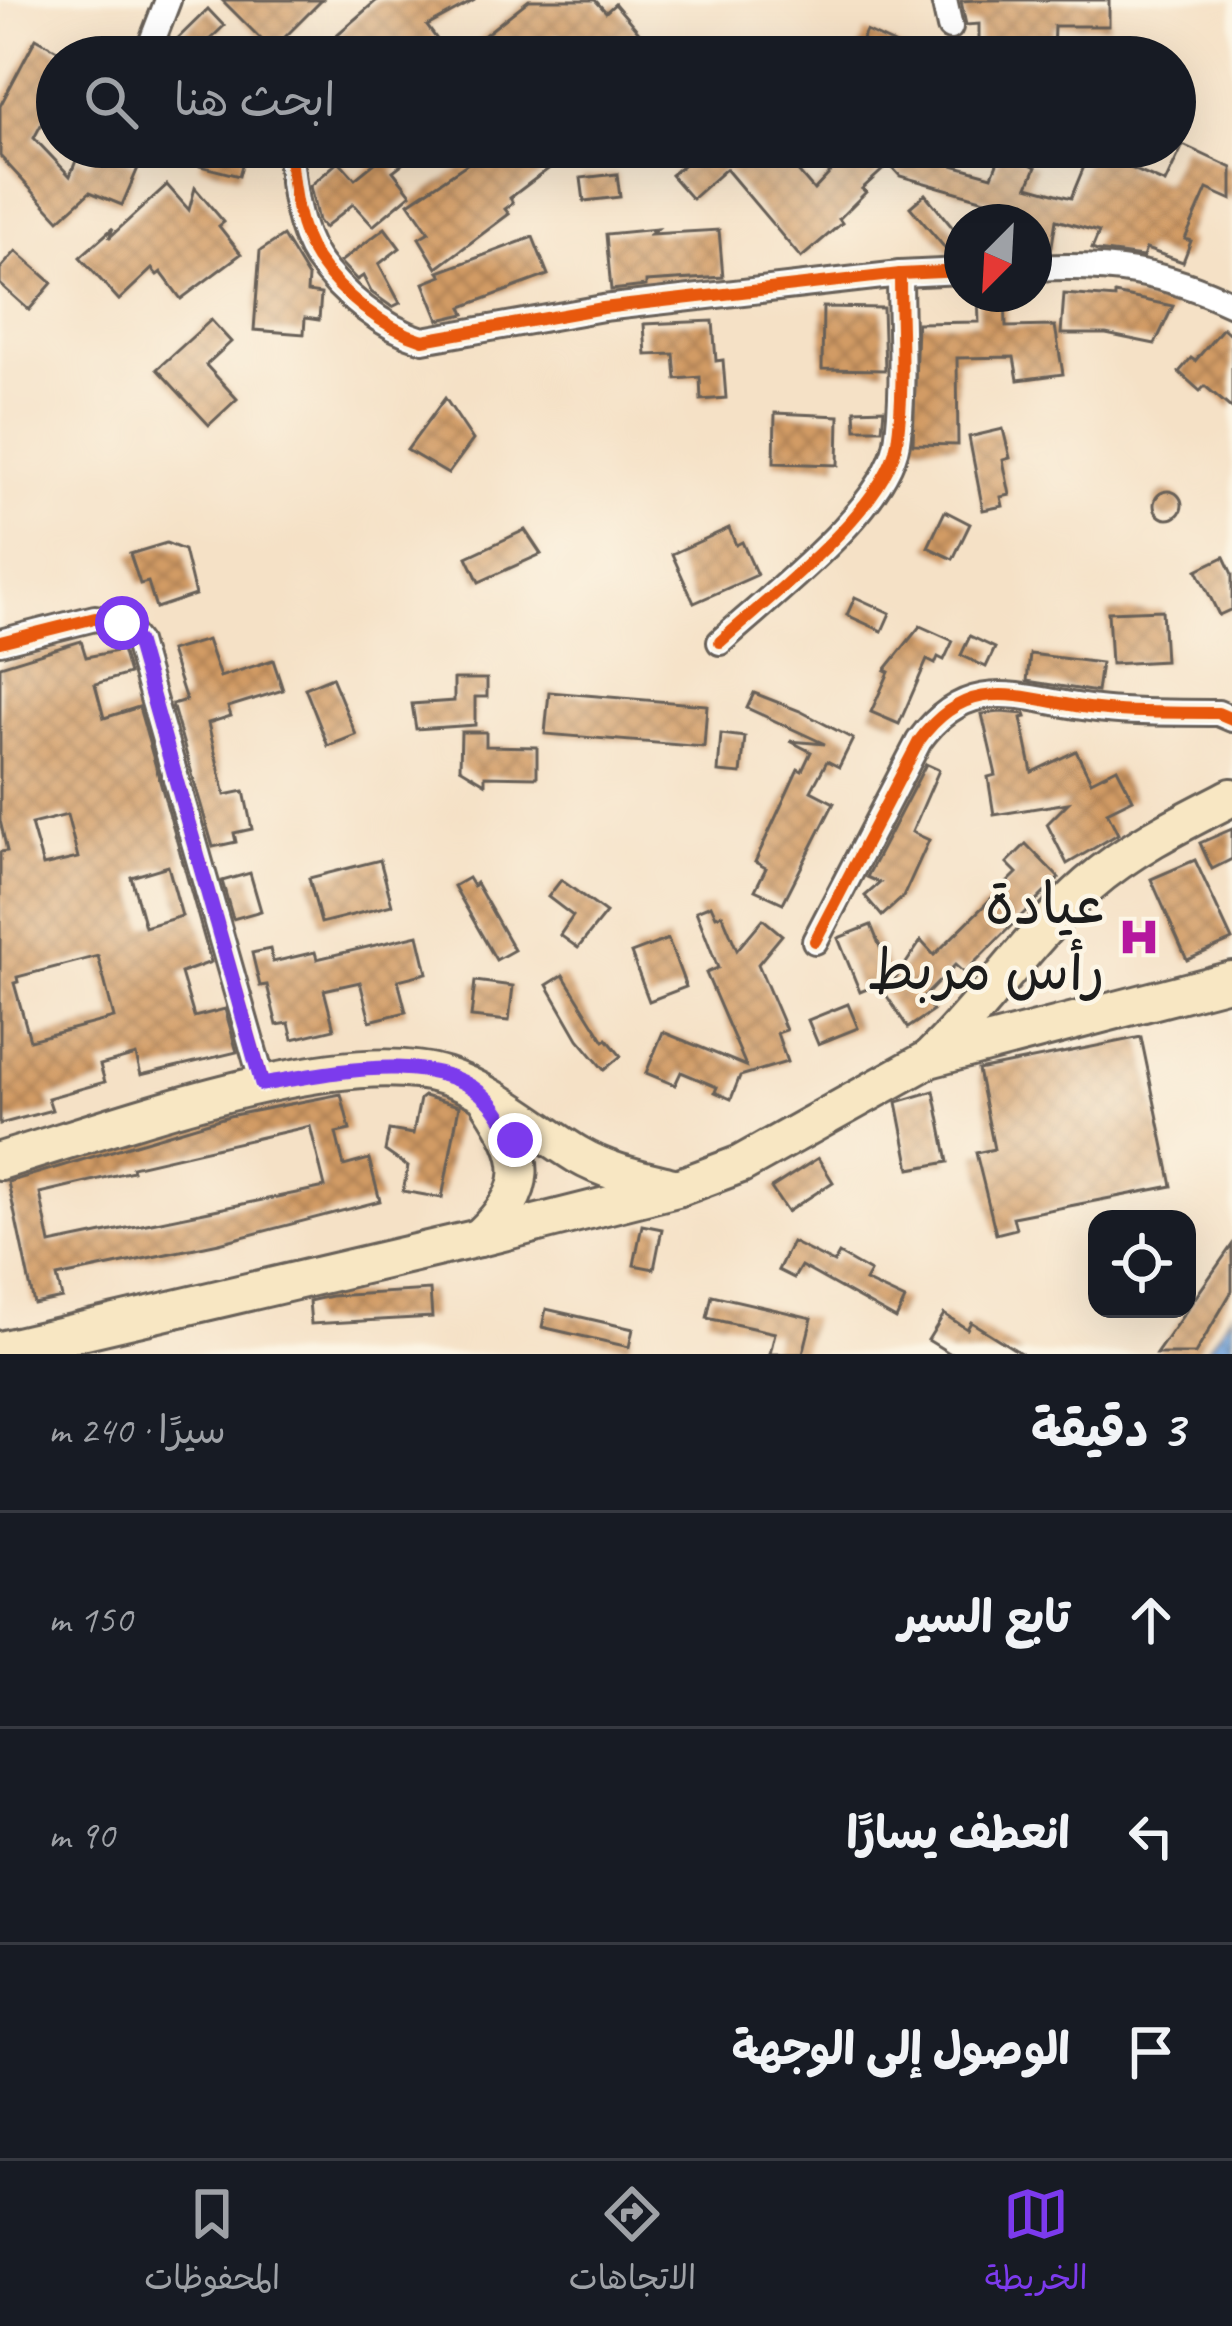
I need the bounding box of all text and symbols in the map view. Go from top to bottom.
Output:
search box [36,36,1196,168]
icon: search [78,69,144,135]
text: ابحث هنا [174,72,335,129]
north arrow [944,204,1052,312]
route start [95,596,149,650]
place label: عيادة رأس مربط [867,868,1105,1006]
hospital icon: عيادة رأس مربط [1116,914,1162,960]
route end [488,1113,542,1167]
map controls [1088,1210,1196,1318]
button: locate [1088,1210,1196,1318]
text: 3 دقيقة [1031,1397,1184,1461]
text: سيرًا · 240 m [48,1406,226,1455]
icon: ahead [1118,1587,1184,1653]
text: تابع السير [899,1589,1070,1646]
text: 150 m [48,1595,132,1644]
icon: left [1118,1803,1184,1869]
text: انعطف يسارًا [846,1805,1070,1862]
text: 90 m [48,1811,114,1860]
icon: arrive [1118,2019,1184,2085]
text: الوصول إلى الوجهة [732,2021,1070,2078]
tab: المحفوظات [144,2181,280,2307]
tab: الاتجاهات [569,2181,696,2307]
tab: الخريطة [985,2181,1088,2307]

